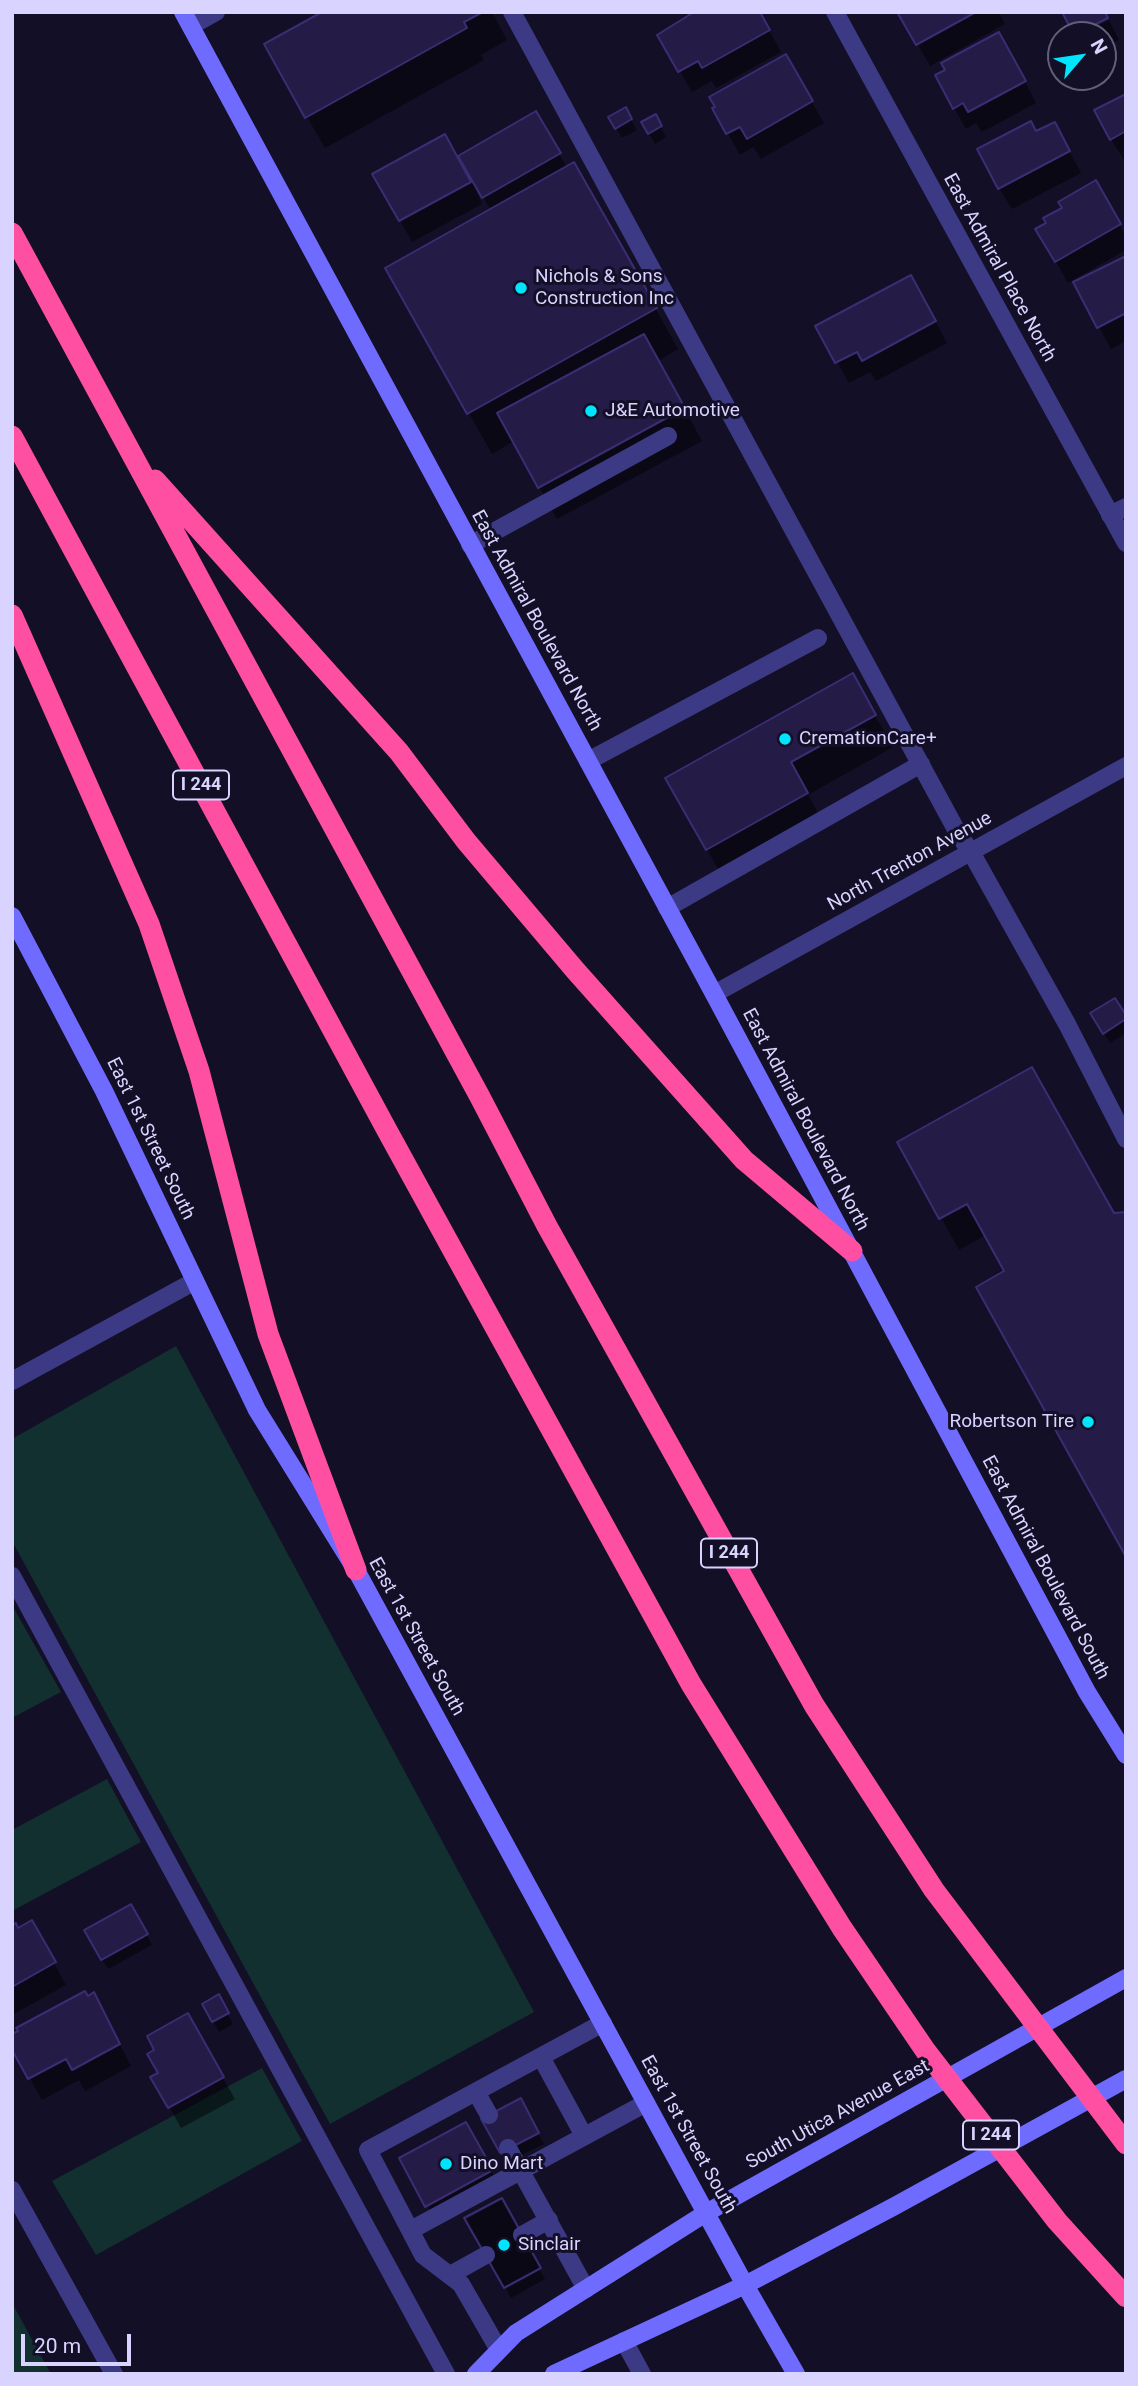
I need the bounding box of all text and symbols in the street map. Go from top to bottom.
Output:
north arrow [1047,21,1117,91]
text: N [1086,35,1112,58]
street label: East Admiral Place North [938,170,1060,366]
place label: Nichols & Sons Construction Inc [535,266,674,310]
marker: Nichols & Sons Construction Inc [513,280,529,296]
place label: J&E Automotive [605,400,740,422]
marker: J&E Automotive [583,403,599,419]
street label: East Admiral Boulevard North [466,507,606,735]
place label: CremationCare+ [799,728,937,750]
marker: CremationCare+ [777,731,793,747]
road number: I 244 [173,770,229,800]
street label: North Trenton Avenue [824,807,996,917]
street label: East Admiral Boulevard North [737,1005,873,1235]
street label: East 1st Street South [101,1054,199,1224]
place label: Robertson Tire [949,1411,1074,1433]
marker: Robertson Tire [1080,1414,1096,1430]
street label: East Admiral Boulevard South [976,1452,1114,1684]
road number: I 244 [701,1538,757,1568]
street label: East 1st Street South [363,1554,469,1720]
street label: East 1st Street South [635,2052,741,2218]
street label: South Utica Avenue East [742,2055,934,2175]
road number: I 244 [963,2120,1019,2150]
place label: Dino Mart [460,2153,543,2175]
marker: Dino Mart [438,2156,454,2172]
place label: Sinclair [518,2234,580,2256]
marker: Sinclair [496,2237,512,2253]
scale bar [24,2320,135,2364]
text: 20 m [34,2334,81,2358]

